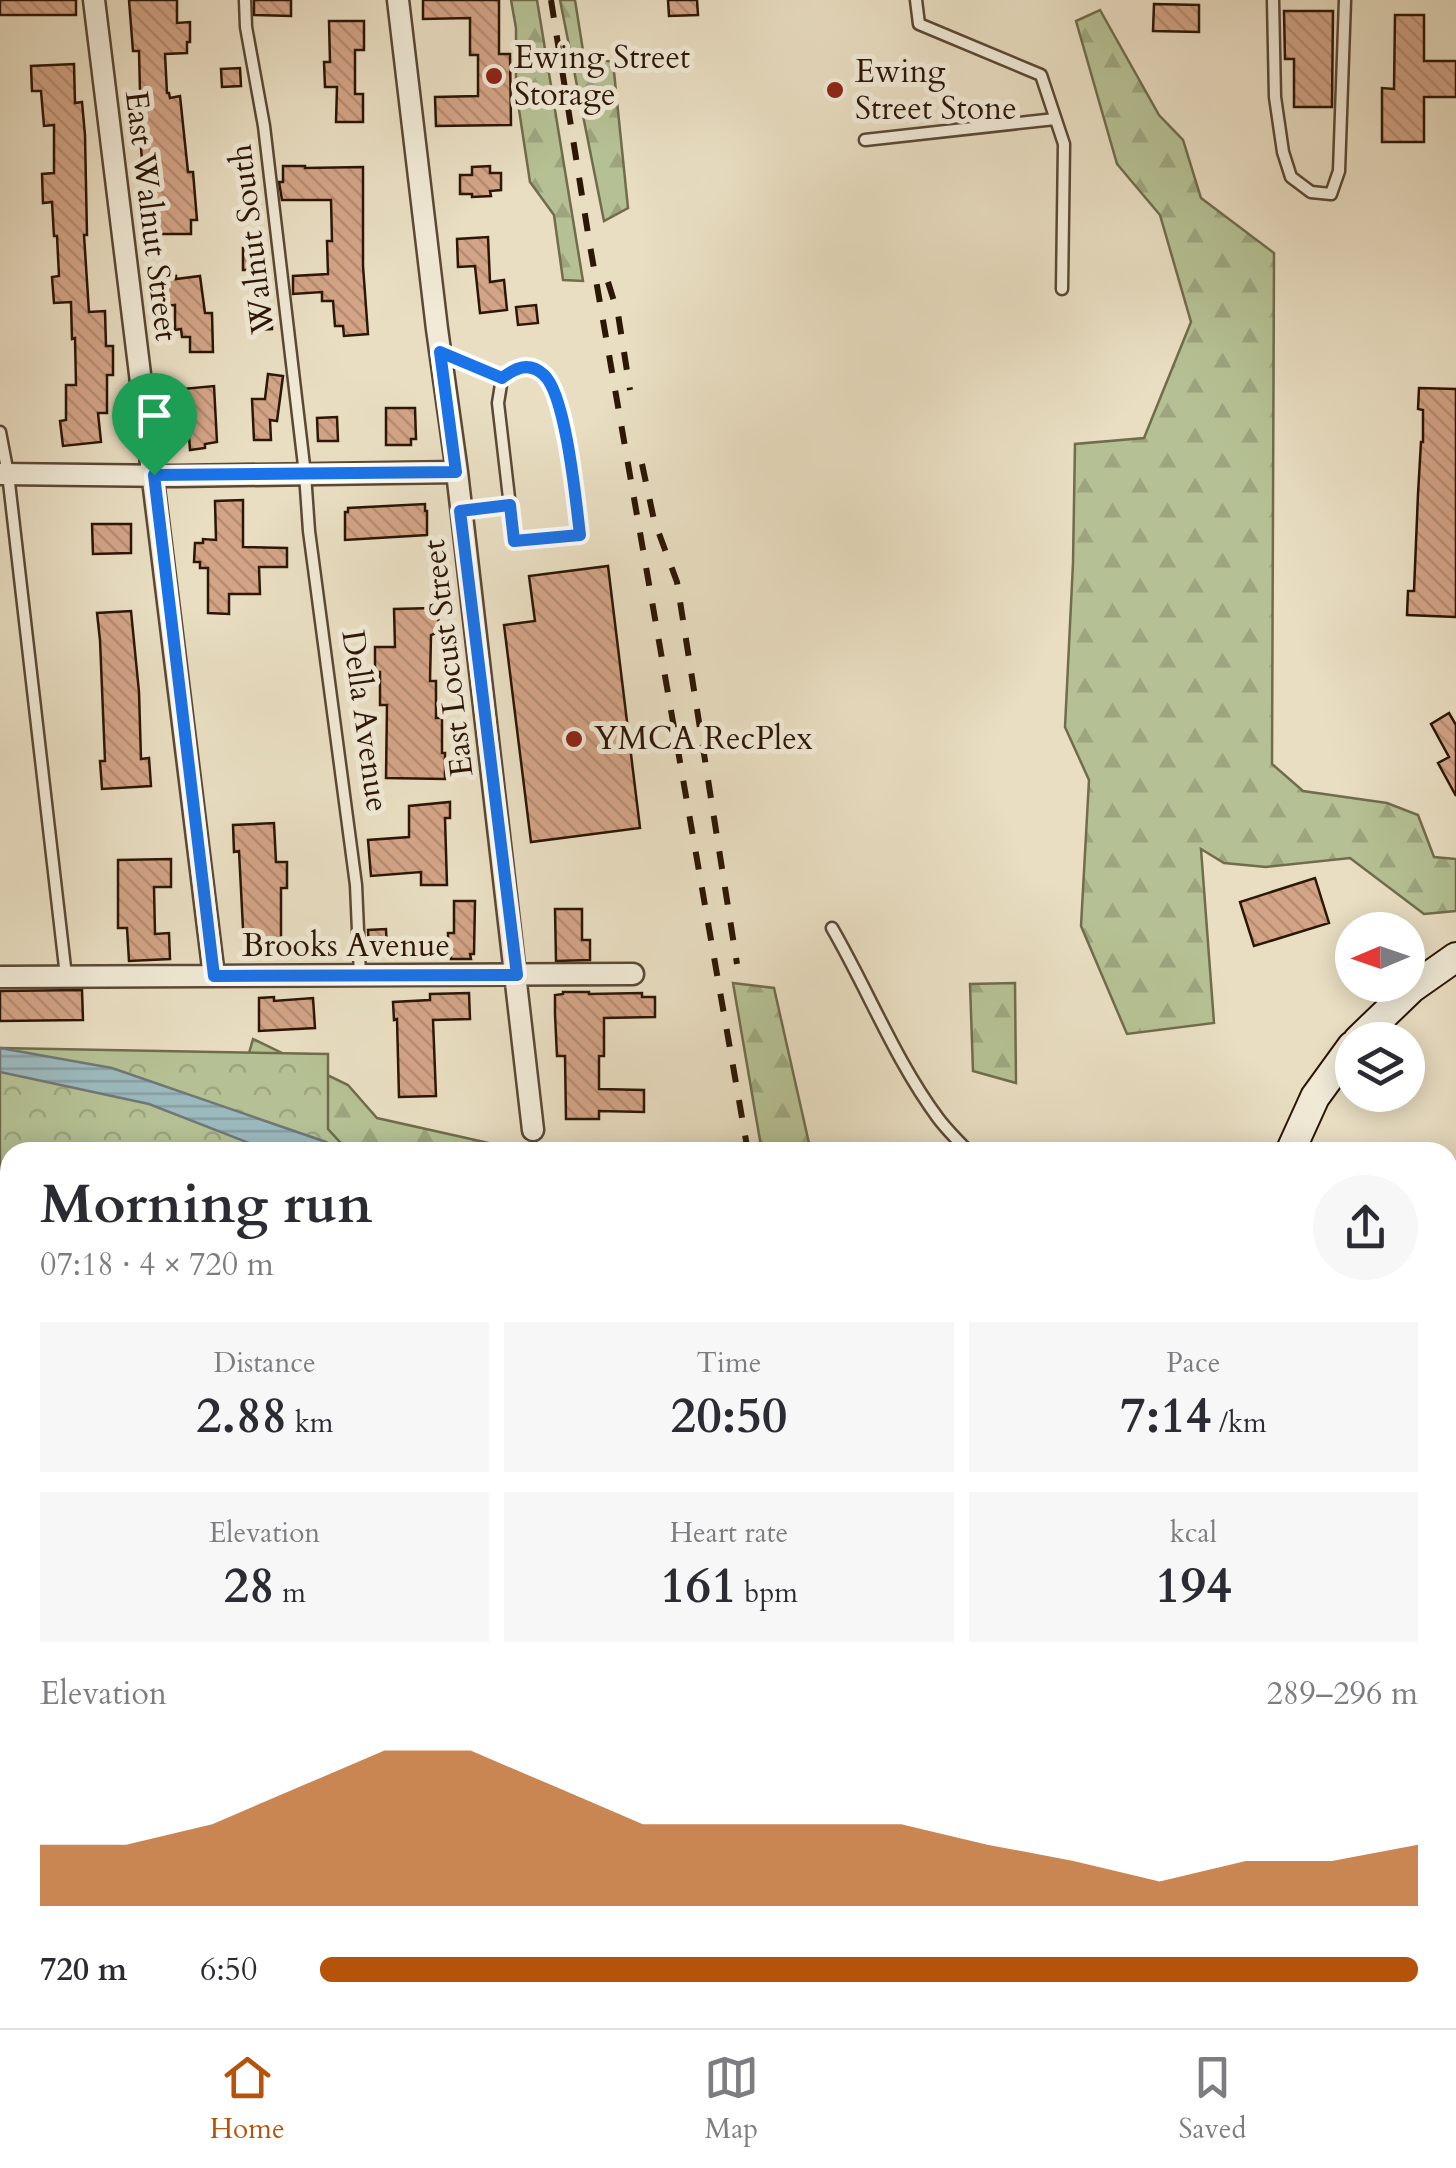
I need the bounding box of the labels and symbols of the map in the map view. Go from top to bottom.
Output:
place label: Ewing Street Storage [514,36,690,117]
place label: Ewing Street Stone [855,50,1017,131]
marker: Ewing Street Storage [483,65,505,87]
marker: Ewing Street Stone [824,79,846,101]
street label: East Walnut Street [114,88,188,344]
street label: Walnut South [219,141,286,337]
pin [112,373,197,476]
street label: East Locust Street [412,537,484,779]
street label: Della Avenue [330,627,400,815]
place label: YMCA RecPlex [594,717,813,761]
marker: YMCA RecPlex [563,728,585,750]
north arrow [1335,912,1425,1002]
street label: Brooks Avenue [242,924,450,968]

